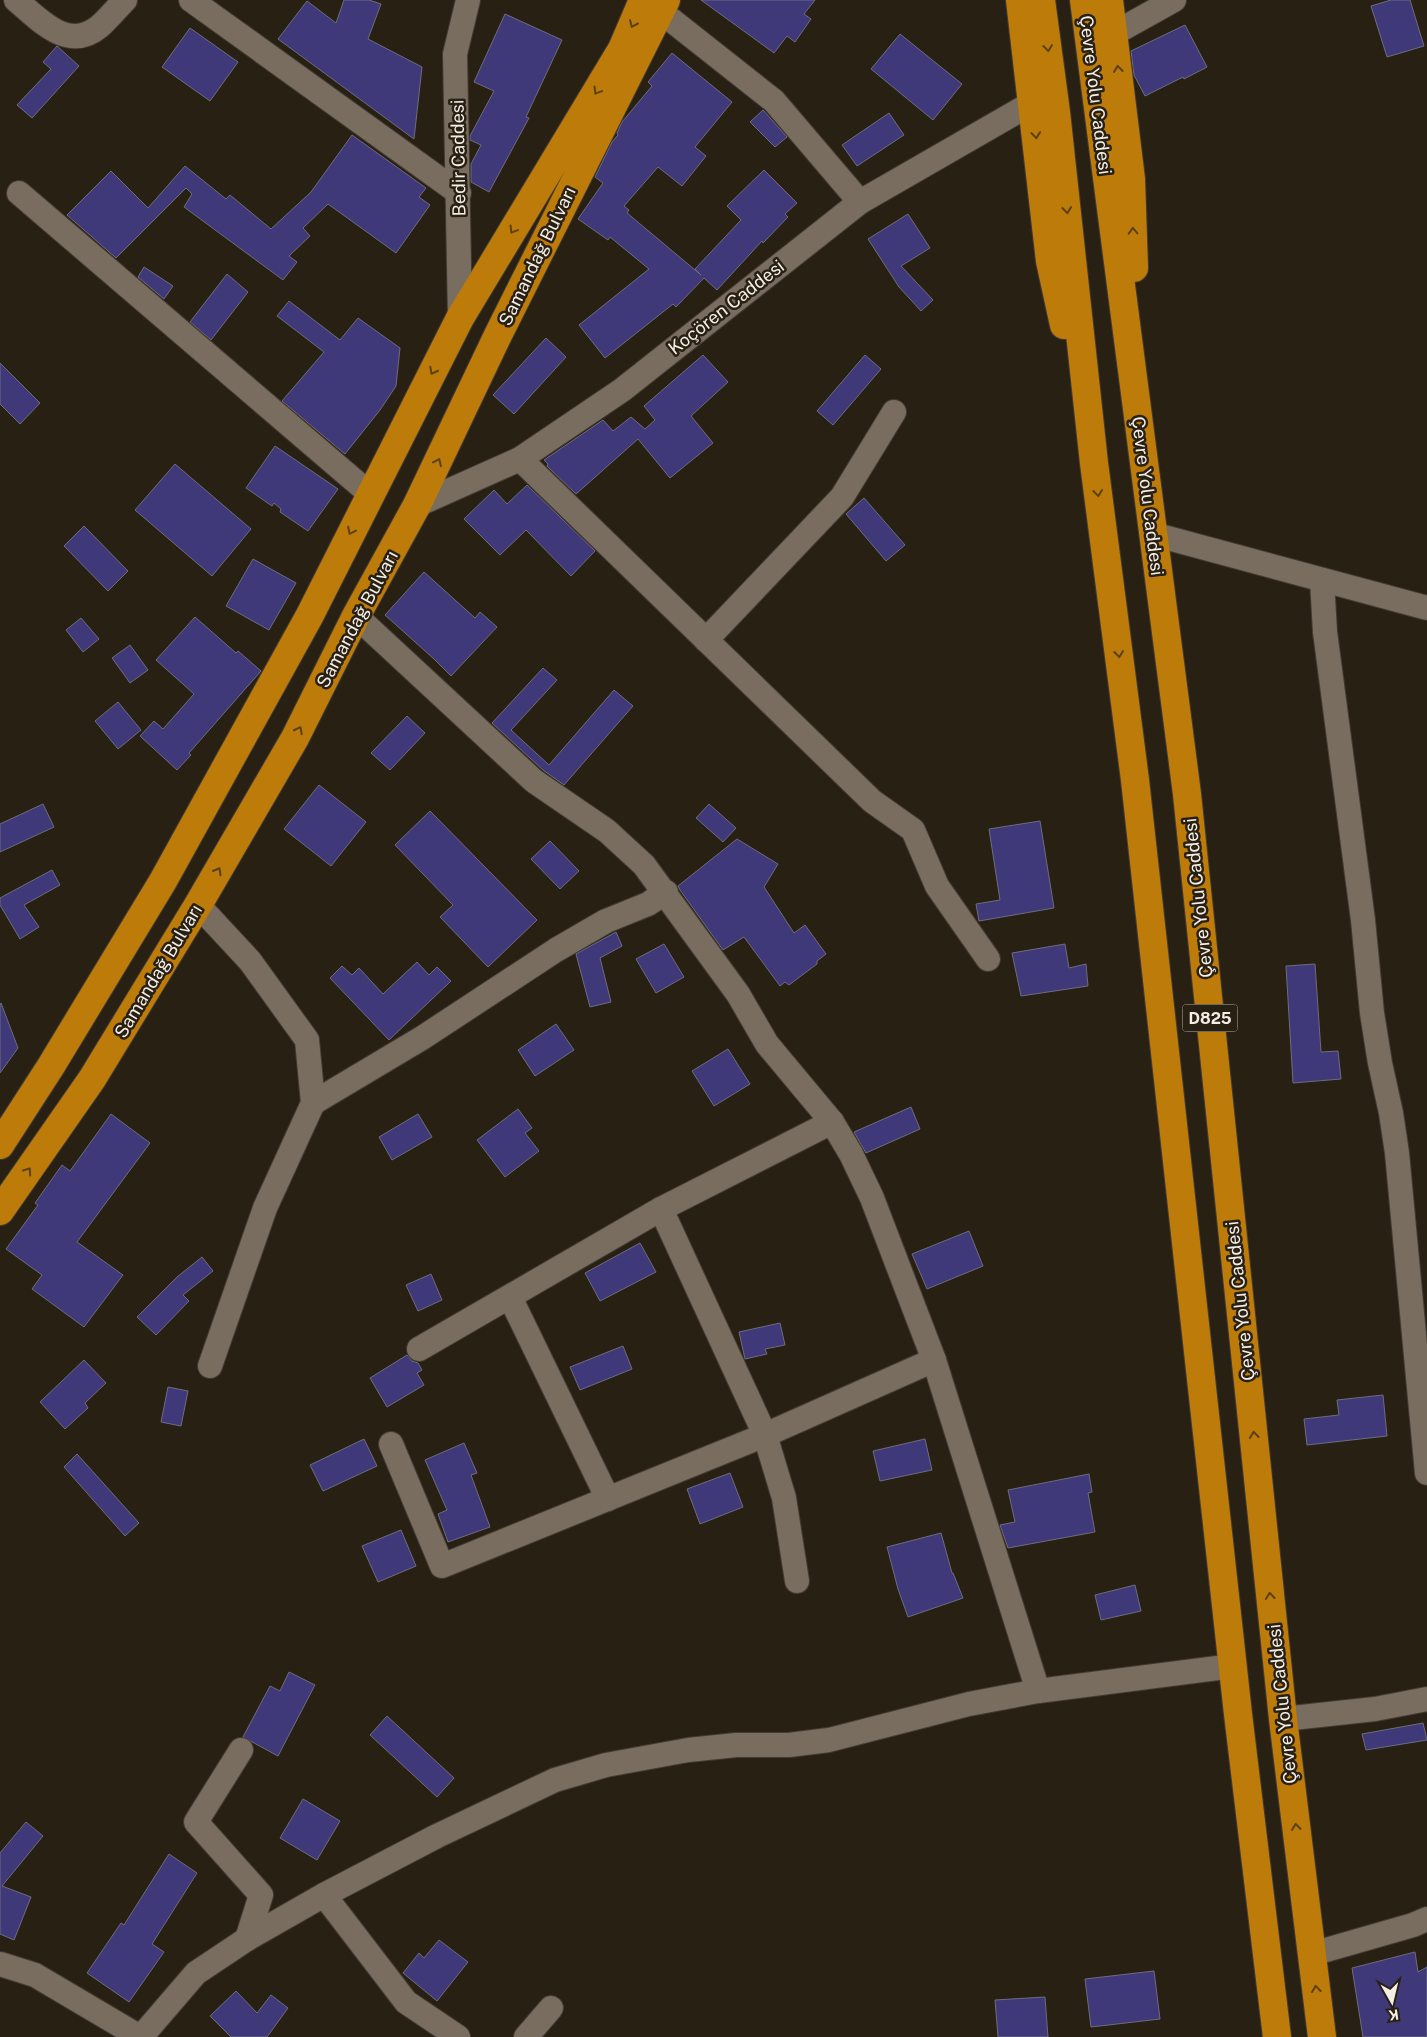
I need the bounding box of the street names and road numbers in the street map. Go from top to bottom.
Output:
street label: Çevre Yolu Caddesi [1076,14,1116,176]
street label: Bedir Caddesi [446,100,470,216]
street label: Samandağ Bulvarı [494,183,580,329]
street label: Koçören Caddesi [664,255,788,359]
street label: Çevre Yolu Caddesi [1128,415,1168,577]
street label: Samandağ Bulvarı [312,547,402,691]
street label: Çevre Yolu Caddesi [1179,817,1217,979]
street label: Samandağ Bulvarı [110,900,206,1042]
road number: D825 [1182,1004,1238,1032]
street label: Çevre Yolu Caddesi [1221,1220,1259,1382]
street label: Çevre Yolu Caddesi [1263,1623,1301,1785]

